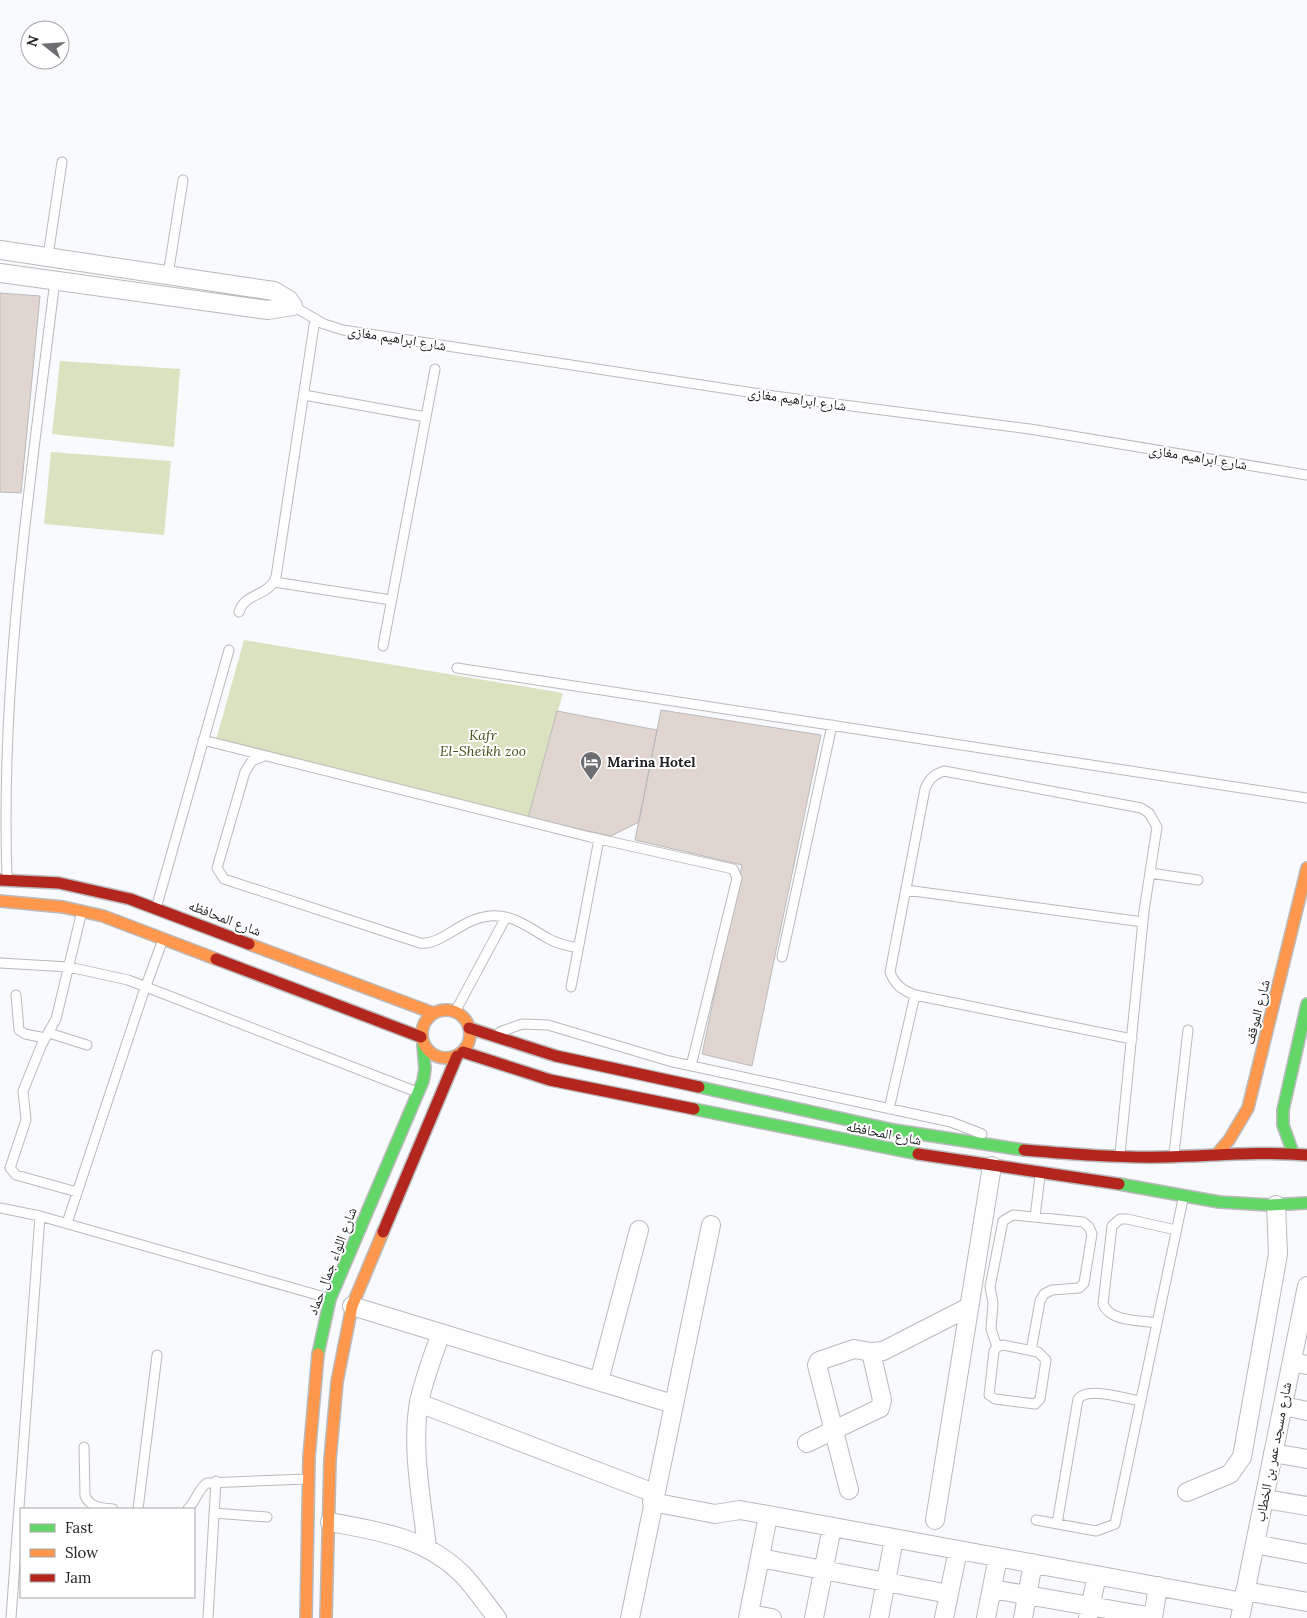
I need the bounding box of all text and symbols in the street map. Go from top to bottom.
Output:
north arrow [20,20,70,70]
text: N [22,33,43,49]
street label: شارع ابراهيم مغازى [346,321,448,356]
street label: شارع ابراهيم مغازى [746,383,848,416]
street label: شارع ابراهيم مغازى [1147,440,1249,475]
park label: Kafr El-Sheikh zoo [440,726,526,760]
hotel icon: Marina Hotel [579,750,603,781]
place label: Marina Hotel [607,753,696,771]
street label: شارع المحافظه [186,896,264,941]
street label: شارع الموقف [1240,978,1275,1047]
street label: شارع المحافظه [845,1117,923,1150]
street label: شارع اللواء جمال حماد [303,1205,362,1318]
street label: شارع مسجد عمر بن الخطاب [1251,1380,1296,1524]
legend [20,1508,195,1598]
text: Fast [65,1518,93,1537]
text: Slow [65,1543,98,1562]
text: Jam [64,1568,92,1587]

